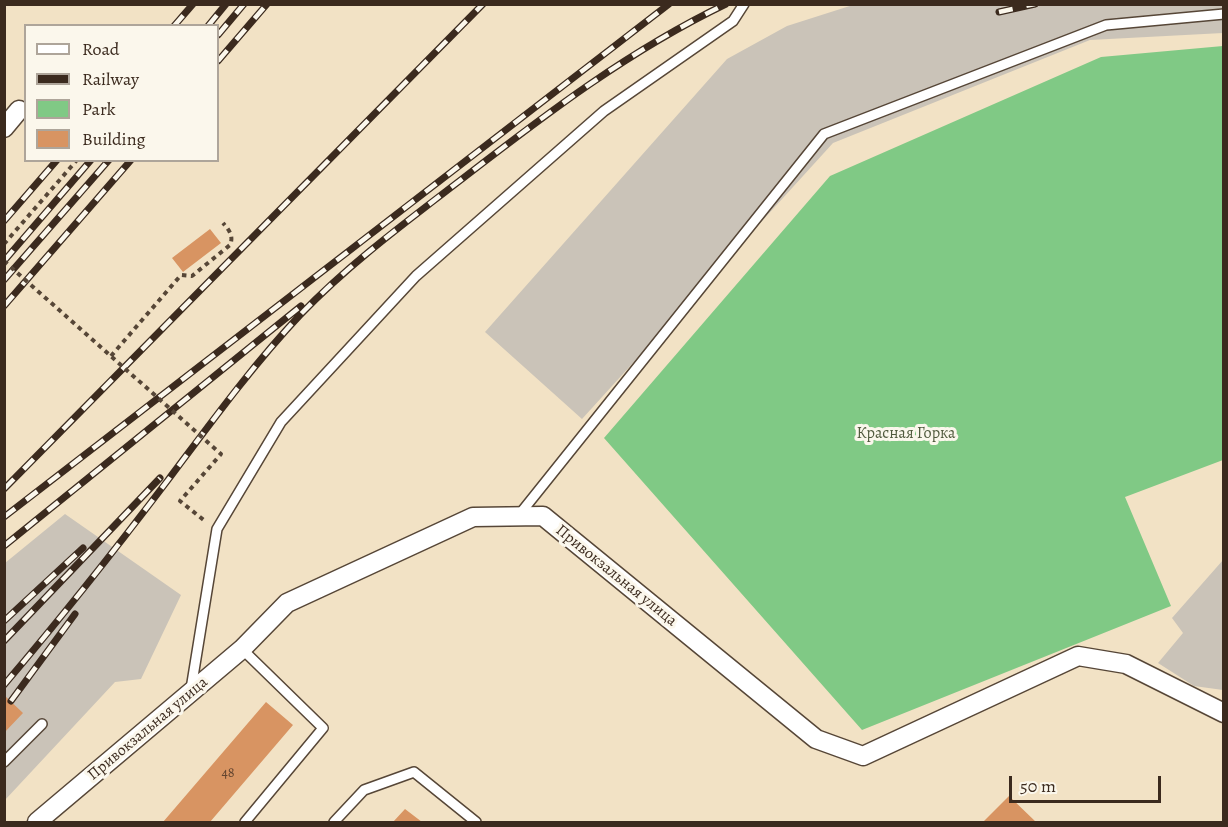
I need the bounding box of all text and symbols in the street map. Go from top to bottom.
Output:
legend [24,24,219,162]
text: Road [82,37,119,61]
text: Railway [82,67,139,91]
text: Park [82,97,116,121]
text: Building [82,127,146,151]
park label: Красная Горка [857,424,955,444]
street label: Привокзальная улица [551,521,681,631]
street label: Привокзальная улица [84,673,212,785]
scale bar [1012,764,1164,802]
house number: 48 [221,766,235,782]
text: 50 m [1020,774,1056,798]

